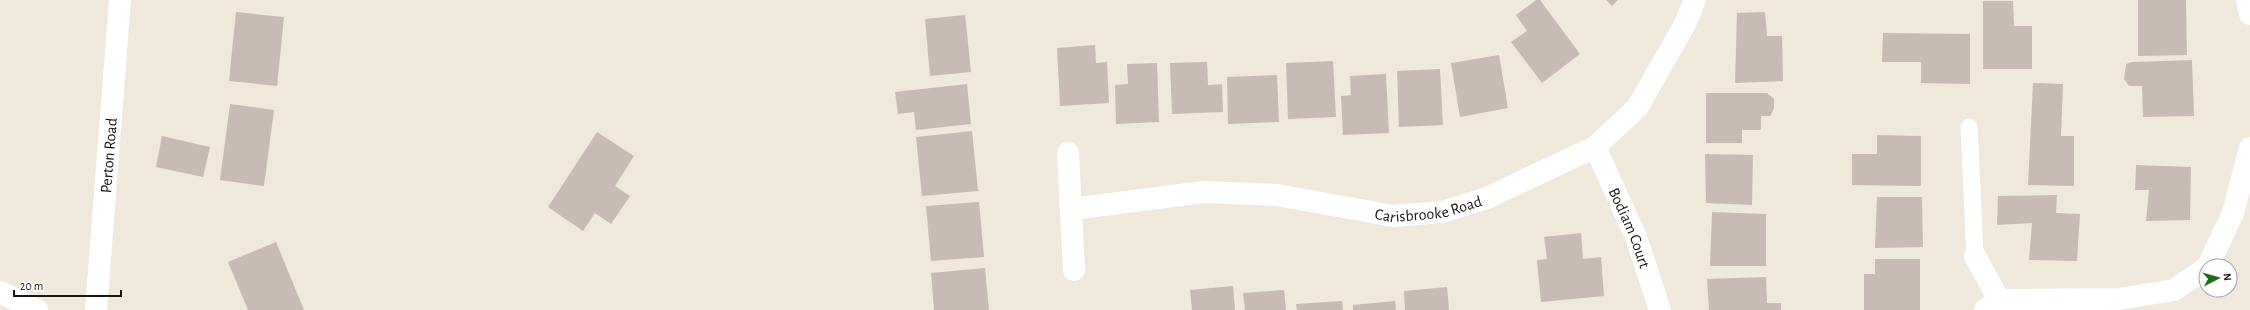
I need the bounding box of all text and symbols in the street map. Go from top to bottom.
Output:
street label: Perton Road [98,117,120,194]
street label: Bodiam Court [1606,185,1653,270]
street label: Carisbrooke Road [1373,193,1484,225]
north arrow [2198,258,2238,298]
scale bar [14,272,121,298]
text: N [2222,273,2233,281]
text: 20 m [20,280,43,292]

